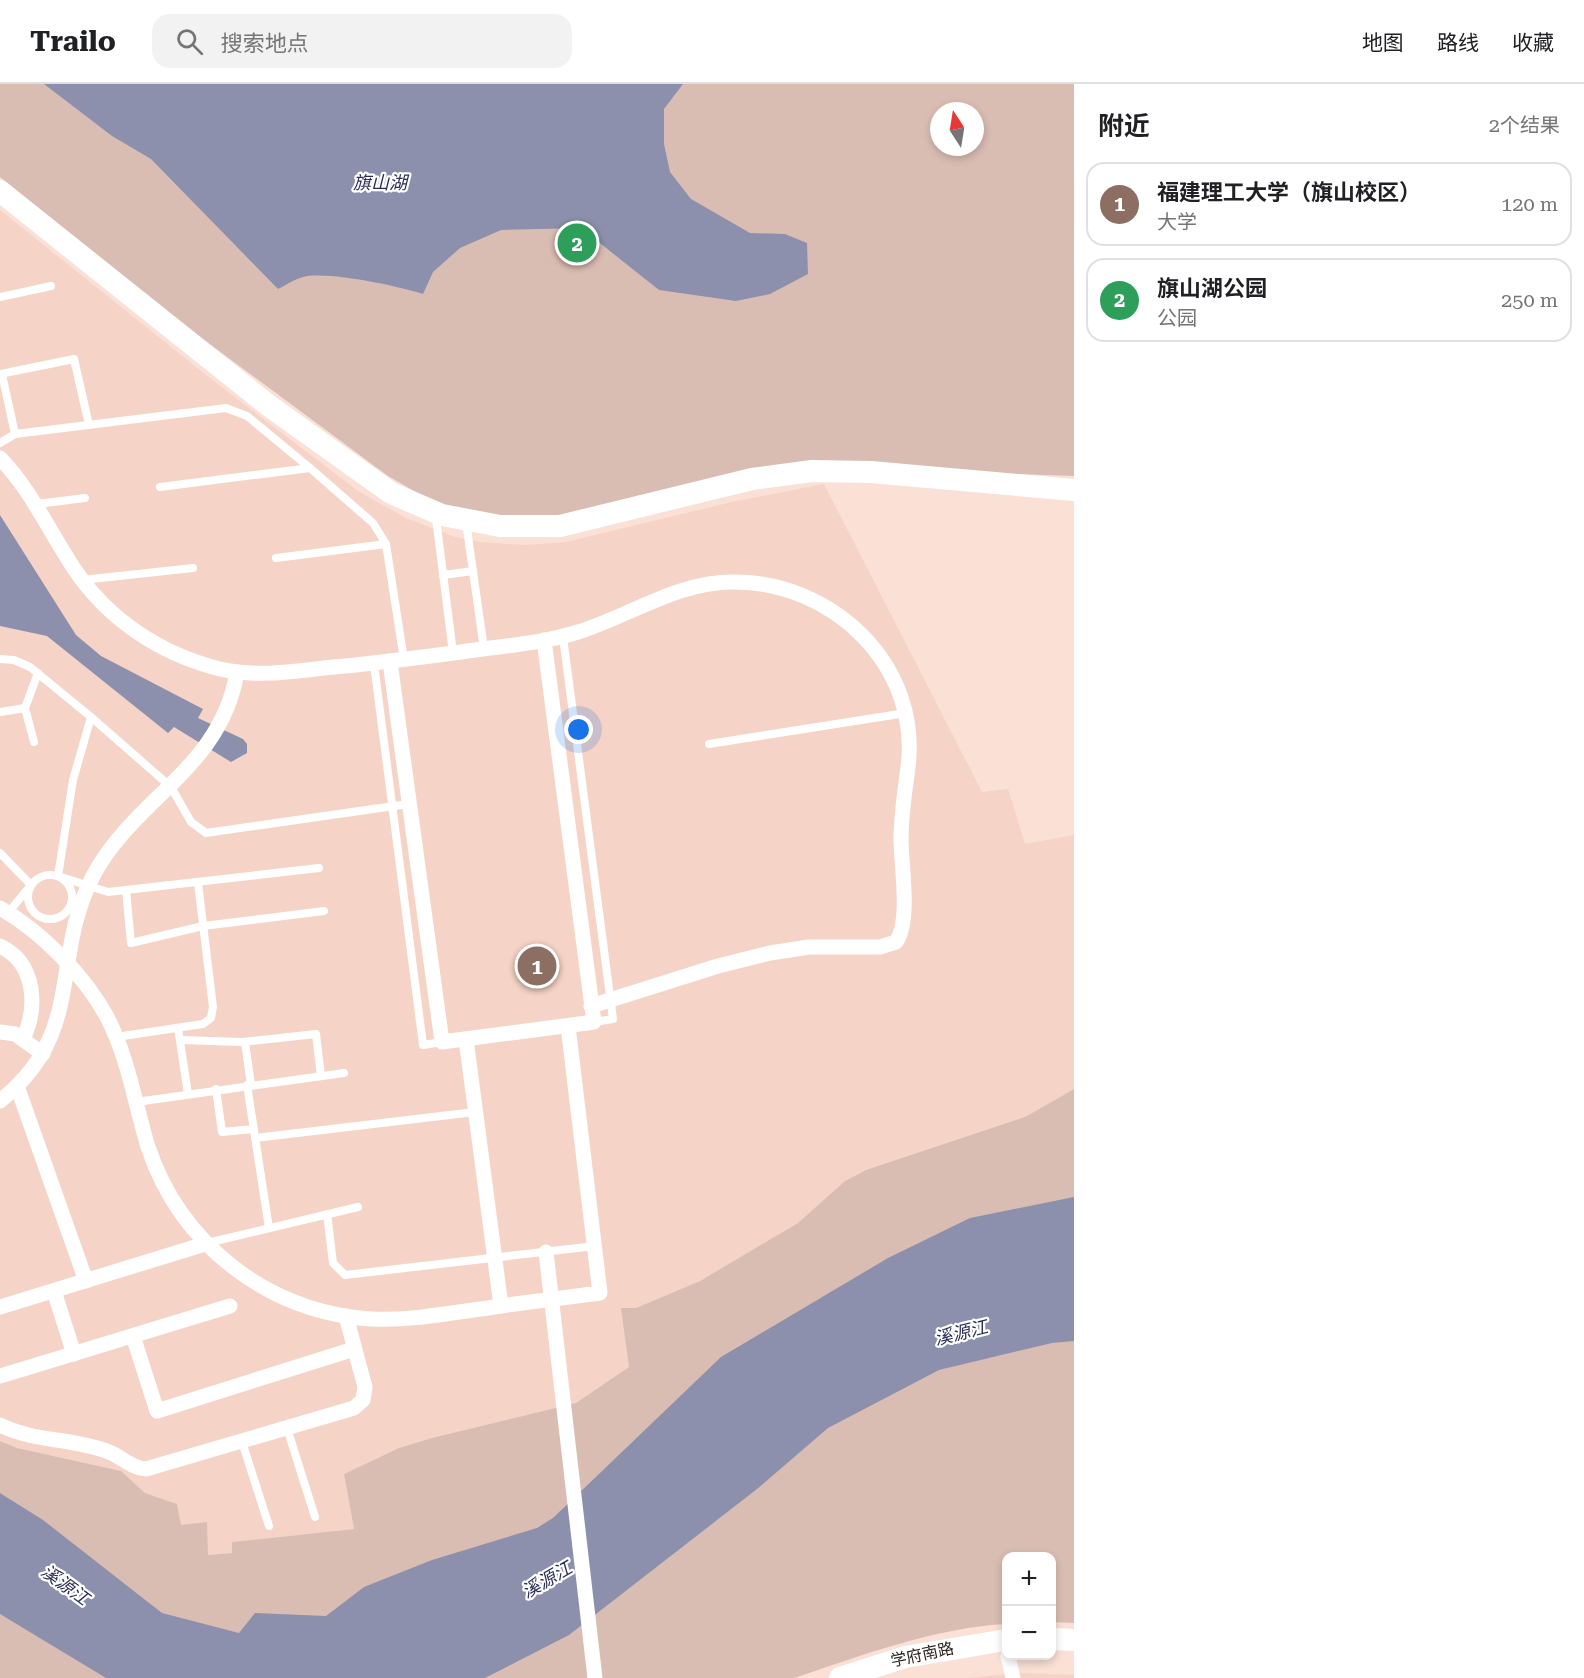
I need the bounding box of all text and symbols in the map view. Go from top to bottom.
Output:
search box [152,14,572,68]
text: Trailo [30,25,116,58]
icon: search [173,25,206,58]
text: 搜索地点 [221,31,309,56]
text: 地图 [1362,31,1404,55]
text: 路线 [1437,31,1479,55]
text: 收藏 [1512,31,1554,55]
north arrow [930,102,984,156]
text: 附近 [1098,111,1150,141]
text: 2个结果 [1489,113,1560,137]
water label: 旗山湖 [353,172,410,193]
text: 福建理工大学（旗山校区） [1157,180,1421,205]
text: 1 [1114,192,1125,216]
text: 120 m [1501,192,1558,216]
text: 大学 [1157,210,1197,234]
pin: 2 [558,220,596,266]
text: 旗山湖公园 [1157,276,1267,301]
text: 2 [1114,288,1125,312]
text: 250 m [1501,288,1558,312]
text: 公园 [1157,306,1197,330]
your location [564,715,593,744]
pin: 1 [518,944,556,988]
water label: 溪源江 [932,1315,992,1349]
map controls [1002,1552,1056,1660]
button: + [1002,1552,1056,1606]
water label: 溪源江 [518,1556,577,1602]
water label: 溪源江 [37,1560,95,1610]
button: − [1002,1606,1056,1660]
street label: 学府南路 [889,1639,955,1670]

